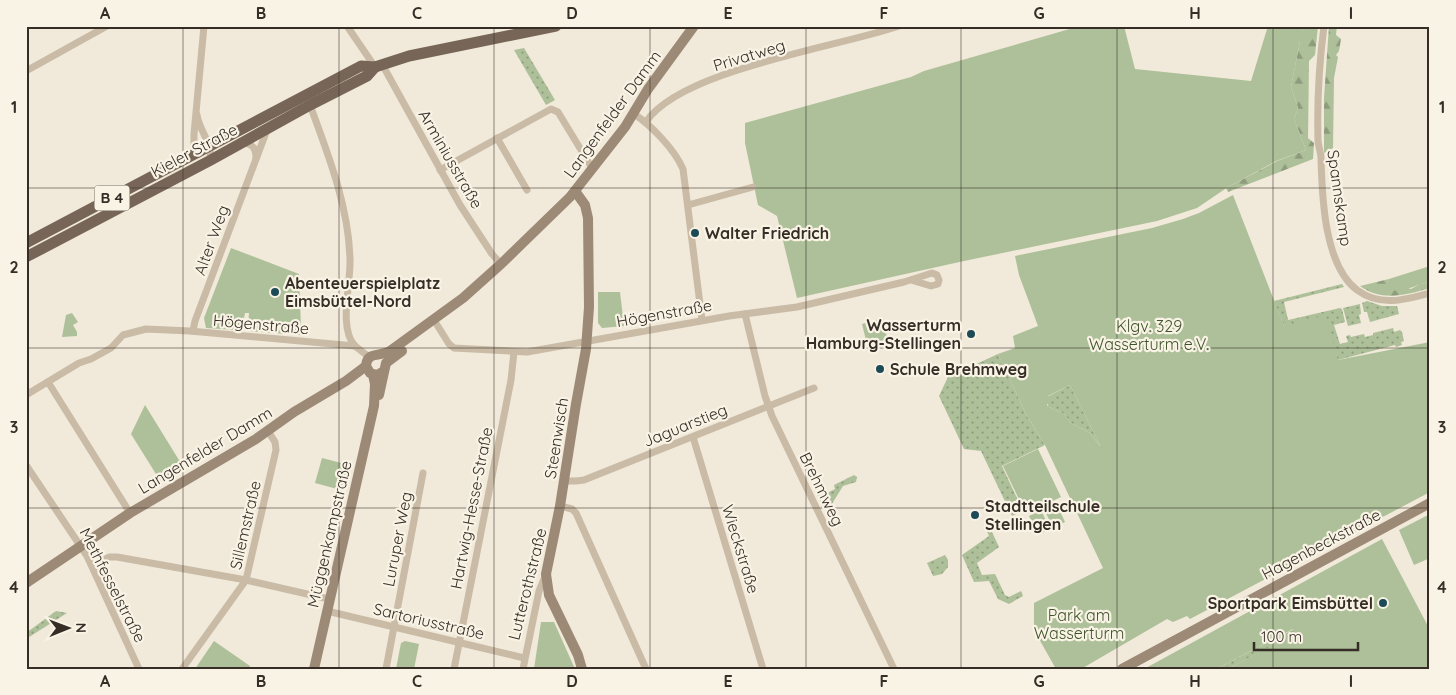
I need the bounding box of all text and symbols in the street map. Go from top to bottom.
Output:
text: A [100,3,111,23]
text: B [256,3,266,23]
text: C [412,3,422,23]
text: D [566,3,578,23]
text: E [723,3,733,23]
text: F [880,3,889,23]
text: G [1033,3,1045,23]
text: H [1189,3,1201,23]
text: I [1349,3,1353,23]
street label: Privatweg [711,35,787,75]
street label: Langenfelder Damm [559,46,665,182]
text: 1 [11,97,17,117]
text: 1 [1439,97,1445,117]
street label: Arminiusstraße [415,106,487,212]
street label: Kieler Straße [147,119,241,181]
street label: Spannskamp [1323,149,1357,247]
road number: B 4 [94,186,130,210]
street label: Alter Weg [189,202,233,278]
place label: Walter Friedrich [705,223,829,243]
marker: Walter Friedrich [689,227,701,239]
text: 2 [9,257,19,277]
text: 2 [1437,257,1447,277]
place label: Abenteuerspielplatz Eimsbüttel-Nord [285,273,440,311]
marker: Abenteuerspielplatz Eimsbüttel-Nord [269,286,281,298]
street label: Högenstraße [615,295,713,331]
street label: Högenstraße [212,310,310,338]
place label: Wasserturm Hamburg-Stellingen [806,315,961,353]
park label: Klgv. 329 Wasserturm e.V. [1089,316,1209,354]
marker: Wasserturm Hamburg-Stellingen [965,328,977,340]
place label: Schule Brehmweg [890,359,1027,379]
marker: Schule Brehmweg [874,363,886,375]
street label: Steenwisch [540,396,572,480]
street label: Jaguarstieg [640,399,730,451]
street label: Langenfelder Damm [134,402,276,498]
text: 3 [10,417,18,437]
text: 3 [1438,417,1446,437]
street label: Hartwig-Hesse-Straße [445,425,497,591]
street label: Brehmweg [795,449,849,529]
street label: Müggenkampstraße [302,459,356,609]
street label: Sillemstraße [225,479,265,571]
street label: Luruper Weg [378,490,416,588]
place label: Stadtteilschule Stellingen [985,496,1100,534]
street label: Wieckstraße [718,502,764,596]
street label: Hagenbeckstraße [1258,504,1384,584]
marker: Stadtteilschule Stellingen [969,509,981,521]
street label: Methfesselstraße [75,524,151,646]
street label: Lutterothstraße [503,526,551,642]
text: 4 [9,577,19,597]
text: 4 [1437,577,1447,597]
place label: Sportpark Eimsbüttel [1208,593,1373,613]
marker: Sportpark Eimsbüttel [1377,597,1389,609]
street label: Sartoriusstraße [372,599,486,643]
north arrow [42,602,92,652]
park label: Park am Wasserturm [1034,605,1124,643]
scale bar [1254,620,1357,652]
text: N [72,622,90,633]
text: 100 m [1261,627,1302,646]
text: A [100,671,111,691]
text: B [256,671,266,691]
text: C [412,671,422,691]
text: D [566,671,578,691]
text: E [723,671,733,691]
text: F [880,671,889,691]
text: G [1033,671,1045,691]
text: H [1189,671,1201,691]
text: I [1349,671,1353,691]

